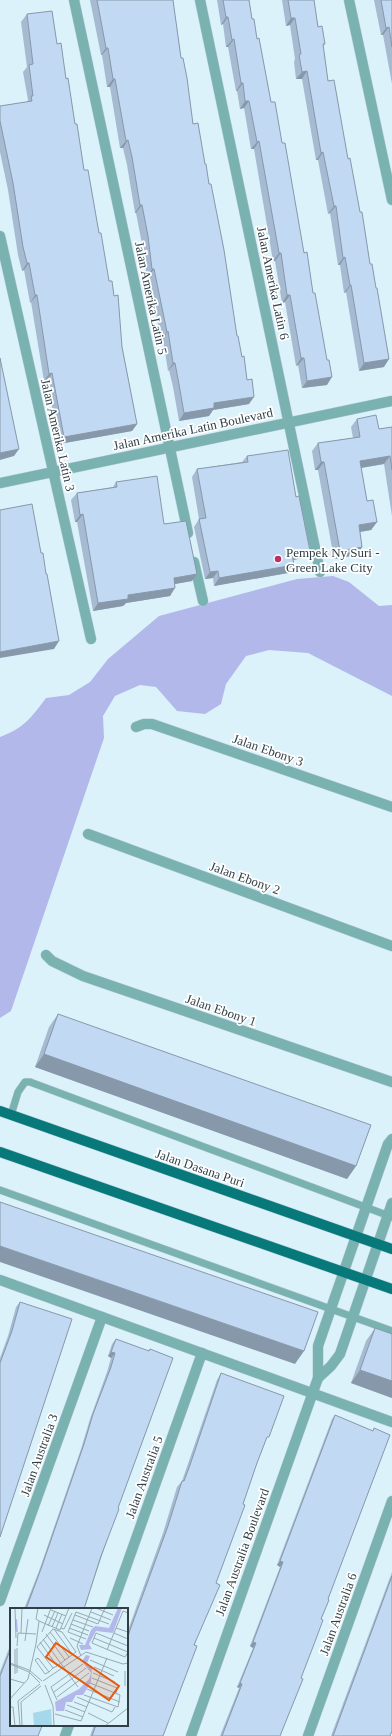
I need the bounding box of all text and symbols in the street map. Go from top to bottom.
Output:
street label: Jalan Amerika Latin 6 [254,225,292,341]
street label: Jalan Amerika Latin 5 [132,240,170,356]
street label: Jalan Amerika Latin 3 [38,377,78,493]
street label: Jalan Amerika Latin Boulevard [112,405,275,453]
place label: Pempek Ny Suri - Green Lake City [286,545,380,575]
marker: Pempek Ny Suri - Green Lake City [273,554,283,564]
street label: Jalan Ebony 3 [231,731,305,769]
street label: Jalan Ebony 2 [208,858,282,898]
street label: Jalan Ebony 1 [184,991,258,1029]
street label: Jalan Dasana Puri [154,1146,247,1190]
street label: Jalan Australia 3 [17,1412,61,1498]
street label: Jalan Australia 5 [122,1434,166,1520]
street label: Jalan Australia Boulevard [212,1486,272,1618]
street label: Jalan Australia 6 [316,1570,360,1657]
inset map [10,1608,128,1726]

